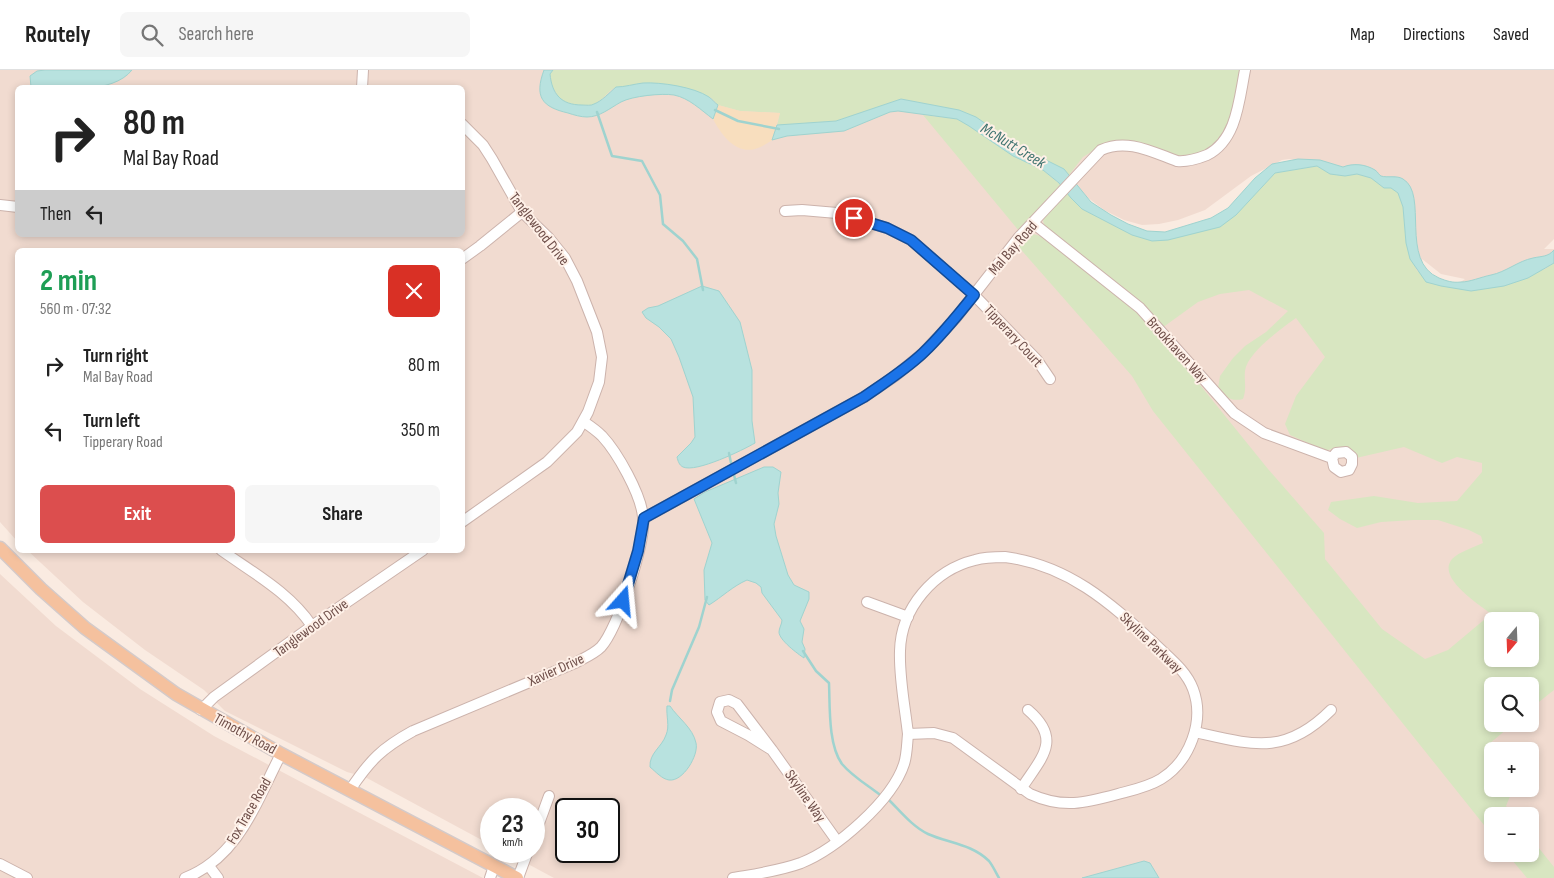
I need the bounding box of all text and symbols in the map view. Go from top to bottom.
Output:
search box [120,12,470,57]
text: Routely [25,20,90,49]
icon: search [138,21,166,49]
text: Search here [178,23,254,46]
text: Map [1350,24,1375,45]
text: Directions [1403,24,1465,45]
text: Saved [1493,24,1529,45]
text: 80 m [123,102,185,145]
icon: right [40,105,105,170]
water label: McNutt Creek [977,119,1050,173]
text: Mal Bay Road [123,145,219,172]
street label: Tanglewood Drive [505,189,573,269]
pin [833,197,875,239]
icon: left [81,200,109,228]
text: Then [40,203,71,226]
icon: arrive [840,204,868,232]
street label: Mal Bay Road [984,217,1042,279]
text: 2 min [40,263,97,299]
button: close [388,265,440,317]
text: 560 m · 07:32 [40,300,111,319]
street label: Tipperary Court [979,301,1047,371]
street label: Brookhaven Way [1142,313,1212,387]
text: Turn right [83,345,148,368]
icon: right [40,352,68,380]
text: 80 m [408,354,440,377]
text: Mal Bay Road [83,368,153,387]
text: Turn left [83,410,140,433]
icon: left [40,417,68,445]
text: 350 m [401,419,440,442]
text: Tipperary Road [83,433,163,452]
button: Exit [40,485,235,543]
button: Share [245,485,440,543]
position arrow [596,574,648,626]
street label: Tanglewood Drive [270,595,352,661]
street label: Skyline Parkway [1116,608,1187,678]
north arrow [1484,612,1539,668]
map controls [1484,612,1539,862]
street label: Xavier Drive [524,649,587,691]
button: search [1484,677,1539,732]
street label: Timothy Road [210,709,280,759]
button: + [1484,742,1539,797]
street label: Skyline Way [780,766,830,826]
street label: Fox Trace Road [222,774,276,848]
speed limit sign: 30 [555,798,620,863]
button: − [1484,807,1539,862]
text: 23 [501,809,524,840]
text: km/h [502,835,523,850]

